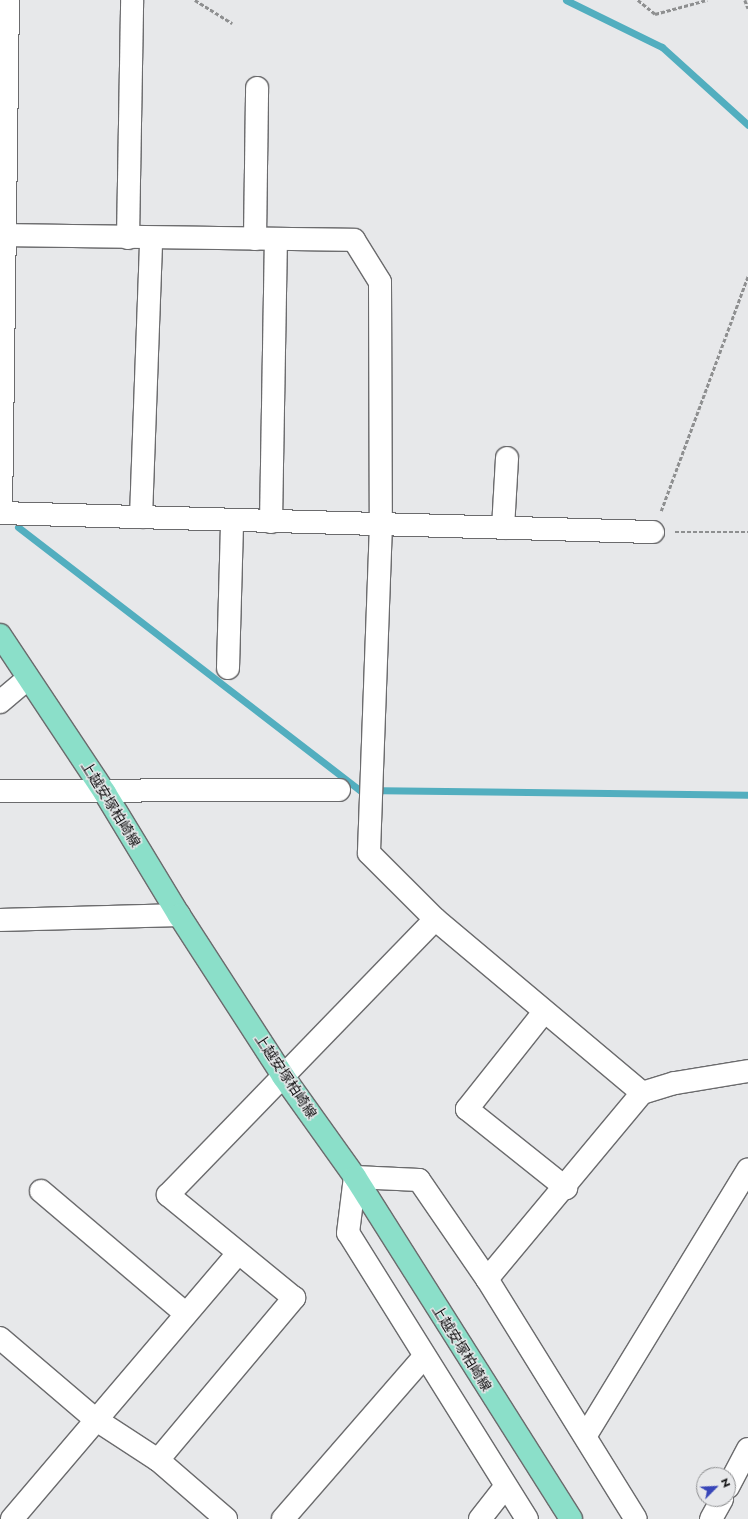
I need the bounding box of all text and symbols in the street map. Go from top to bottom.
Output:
street label: 上越安塚柏崎線 [78,758,144,850]
street label: 上越安塚柏崎線 [252,1031,320,1121]
street label: 上越安塚柏崎線 [429,1302,495,1394]
north arrow [696,1467,736,1507]
text: N [717,1475,735,1490]

